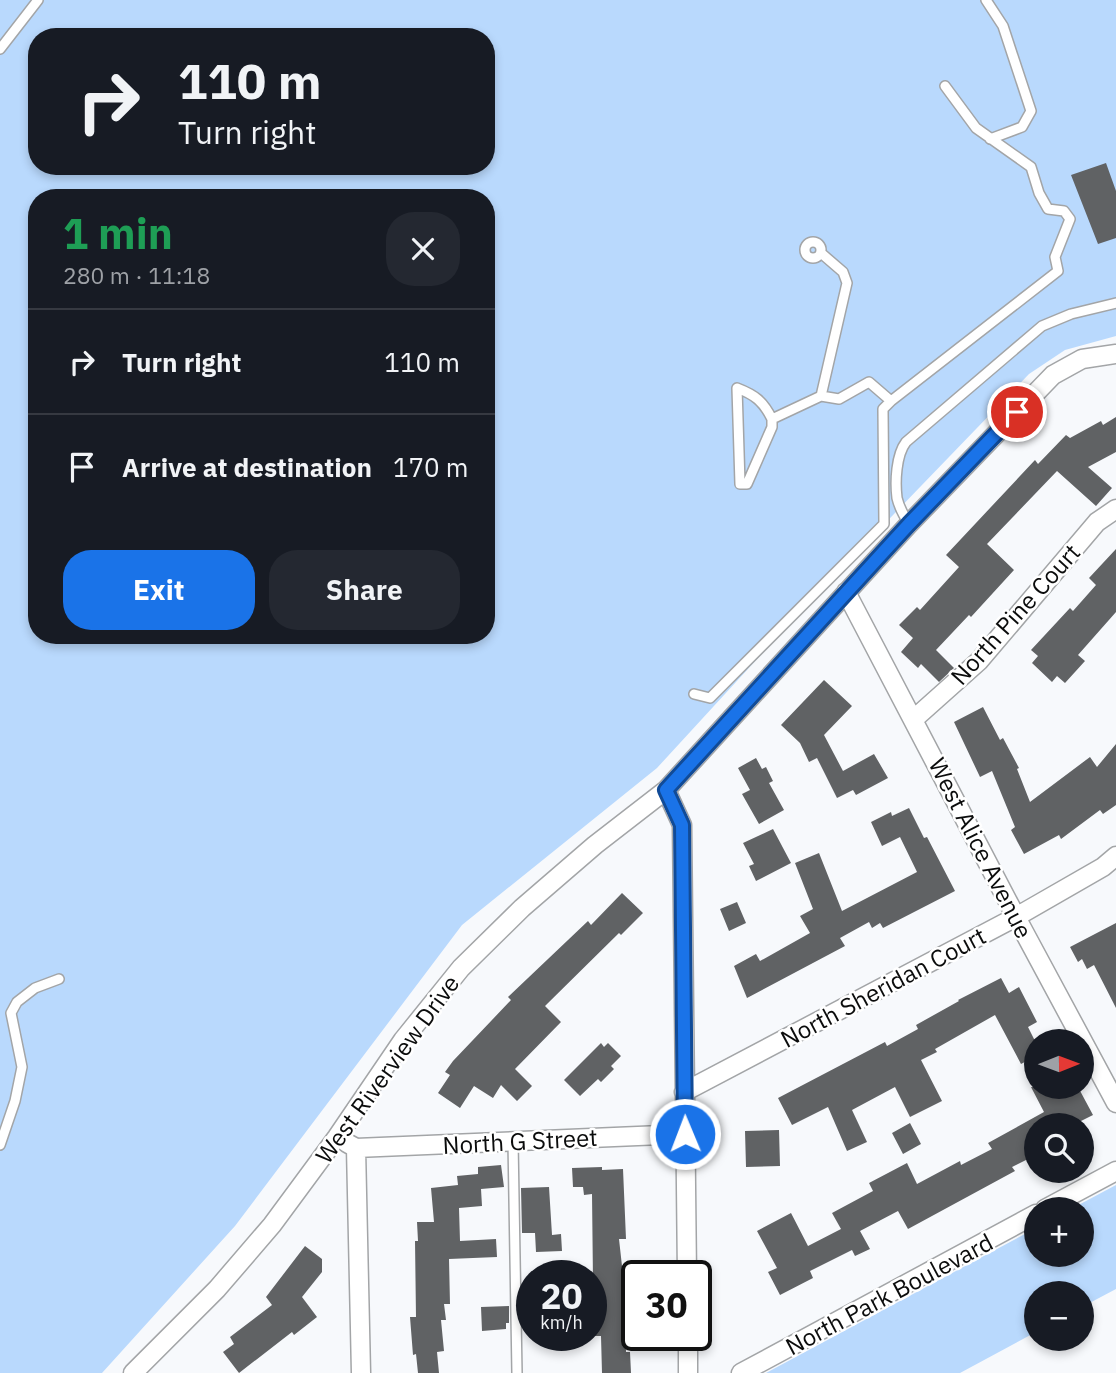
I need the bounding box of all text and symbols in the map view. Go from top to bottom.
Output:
text: 110 m [178,49,322,112]
icon: right [63,56,154,147]
text: Turn right [178,111,316,153]
text: 1 min [63,206,173,261]
button: close [386,212,460,286]
text: 280 m · 11:18 [63,260,210,290]
icon: right [63,343,101,381]
text: Turn right [122,345,241,379]
text: 110 m [384,345,460,379]
pin [987,382,1047,442]
icon: arrive [998,393,1036,431]
icon: arrive [63,448,101,486]
text: Arrive at destination [122,450,372,484]
text: 170 m [393,450,469,484]
street label: North Pine Court [943,537,1087,691]
button: Exit [63,550,255,630]
button: Share [269,550,460,630]
street label: West Alice Avenue [922,752,1040,944]
street label: North Sheridan Court [775,919,991,1055]
street label: West Riverview Drive [308,968,466,1170]
north arrow [1024,1029,1094,1099]
map controls [1024,1029,1094,1351]
position arrow [648,1097,722,1171]
button: search [1024,1113,1094,1183]
street label: North G Street [442,1121,598,1161]
button: + [1024,1197,1094,1267]
street label: North Park Boulevard [780,1226,998,1362]
speed limit sign: 30 [621,1260,712,1351]
text: 20 [540,1273,583,1319]
button: − [1024,1281,1094,1351]
text: km/h [540,1311,583,1334]

